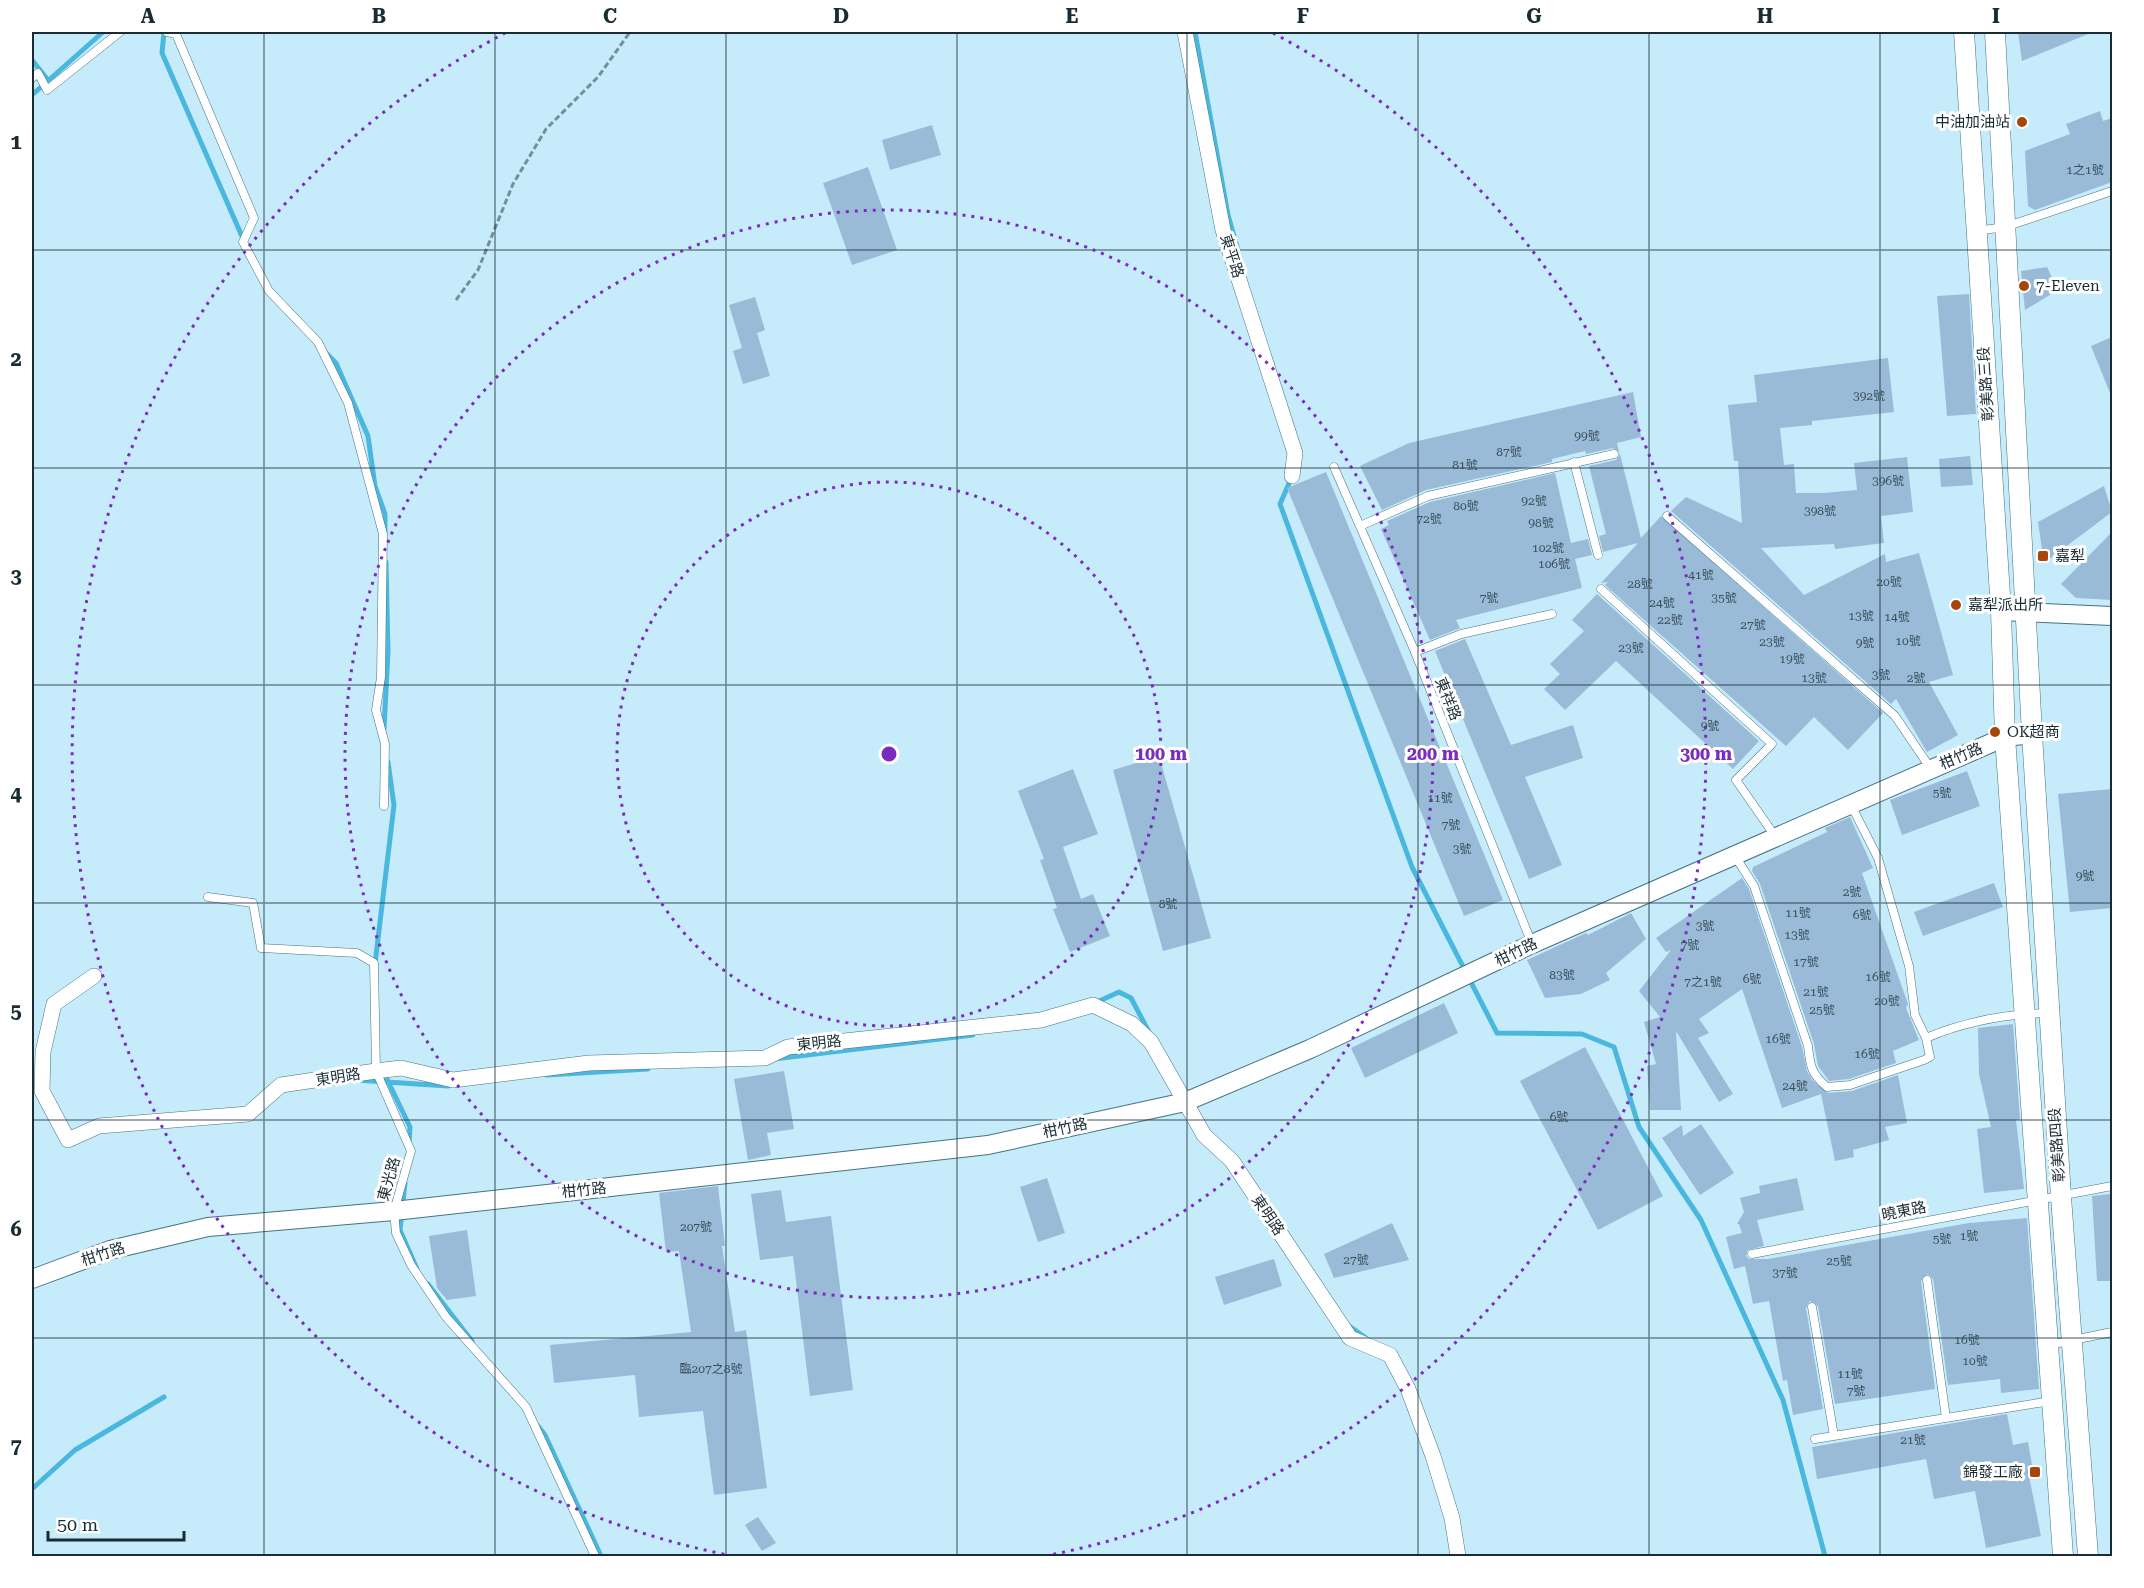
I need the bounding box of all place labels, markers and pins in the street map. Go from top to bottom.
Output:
place label: 中油加油站 [1935,113,2010,131]
marker: 中油加油站 [2015,115,2029,129]
place label: 7-Eleven [2036,277,2100,295]
marker: 7-Eleven [2017,279,2031,293]
place label: 嘉犁 [2055,547,2085,565]
marker: 嘉犁 [2036,549,2050,563]
place label: 嘉犁派出所 [1968,596,2043,614]
marker: 嘉犁派出所 [1949,598,1963,612]
place label: OK超商 [2007,723,2060,741]
marker: OK超商 [1988,725,2002,739]
centre of rings [879,744,899,764]
place label: 錦發工廠 [1963,1463,2023,1481]
marker: 錦發工廠 [2028,1465,2042,1479]

